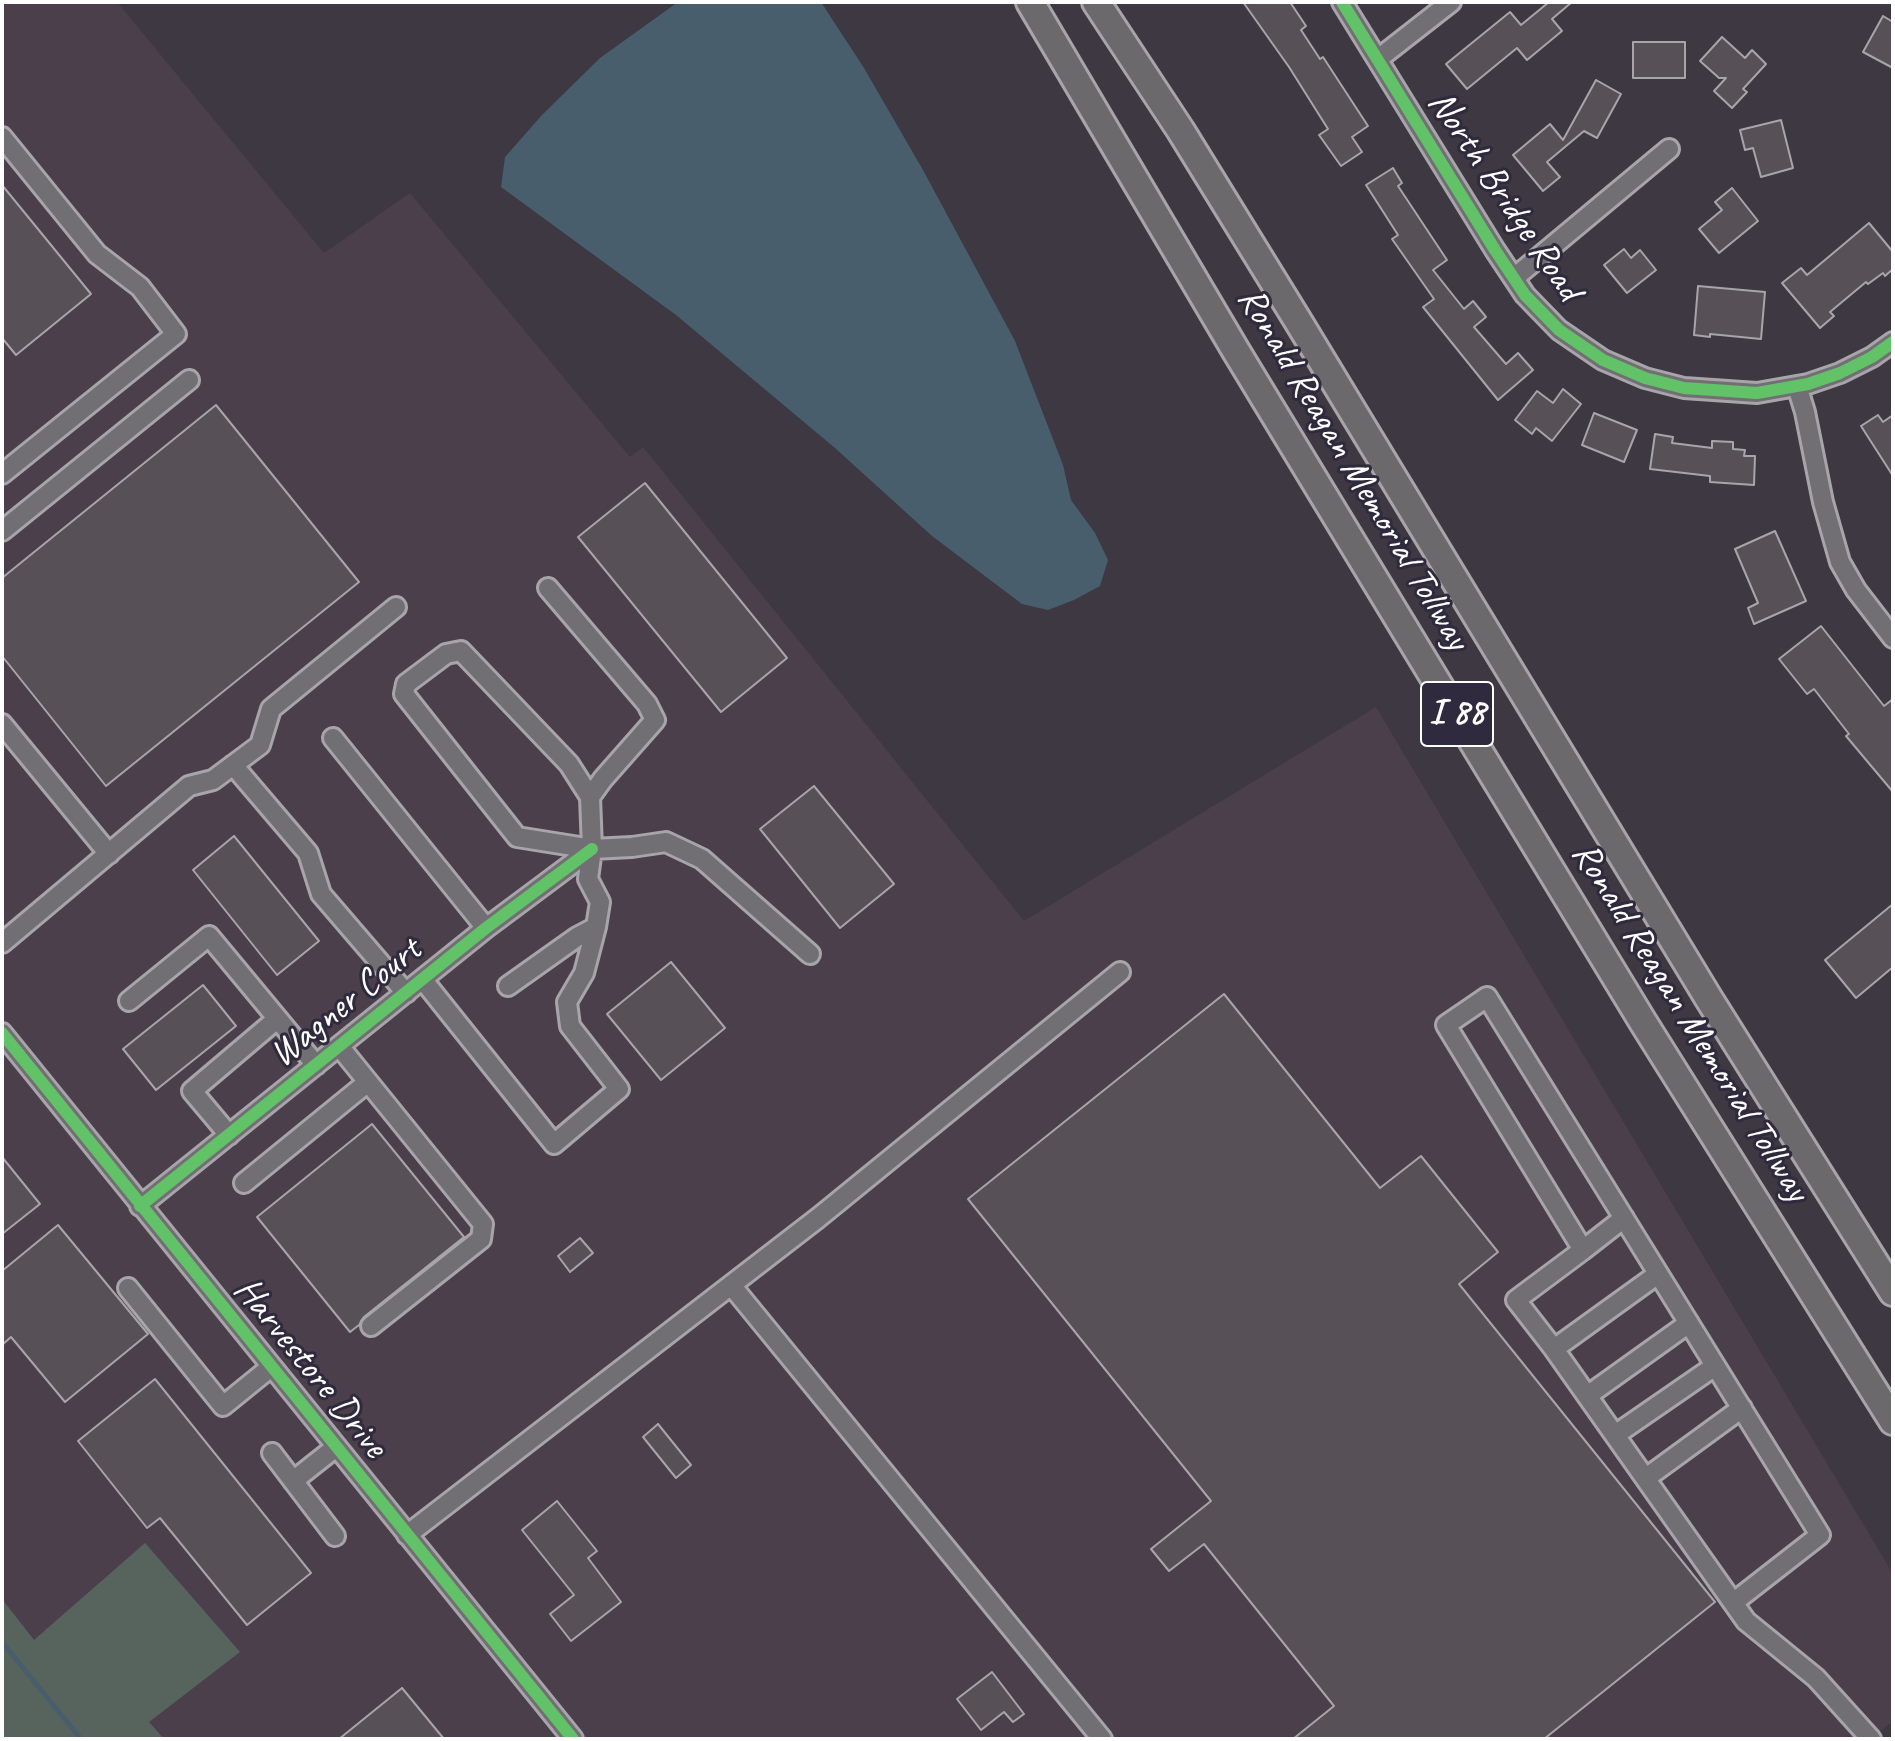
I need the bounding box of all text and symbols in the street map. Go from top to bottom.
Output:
street label: North Bridge Road [1417,82,1591,310]
street label: Ronald Reagan Memorial Tollway [1227,279,1479,659]
road number: I 88 [1421,682,1493,746]
street label: Ronald Reagan Memorial Tollway [1561,834,1819,1210]
street label: Wagner Court [261,928,431,1078]
street label: Harvestore Drive [223,1269,397,1467]

